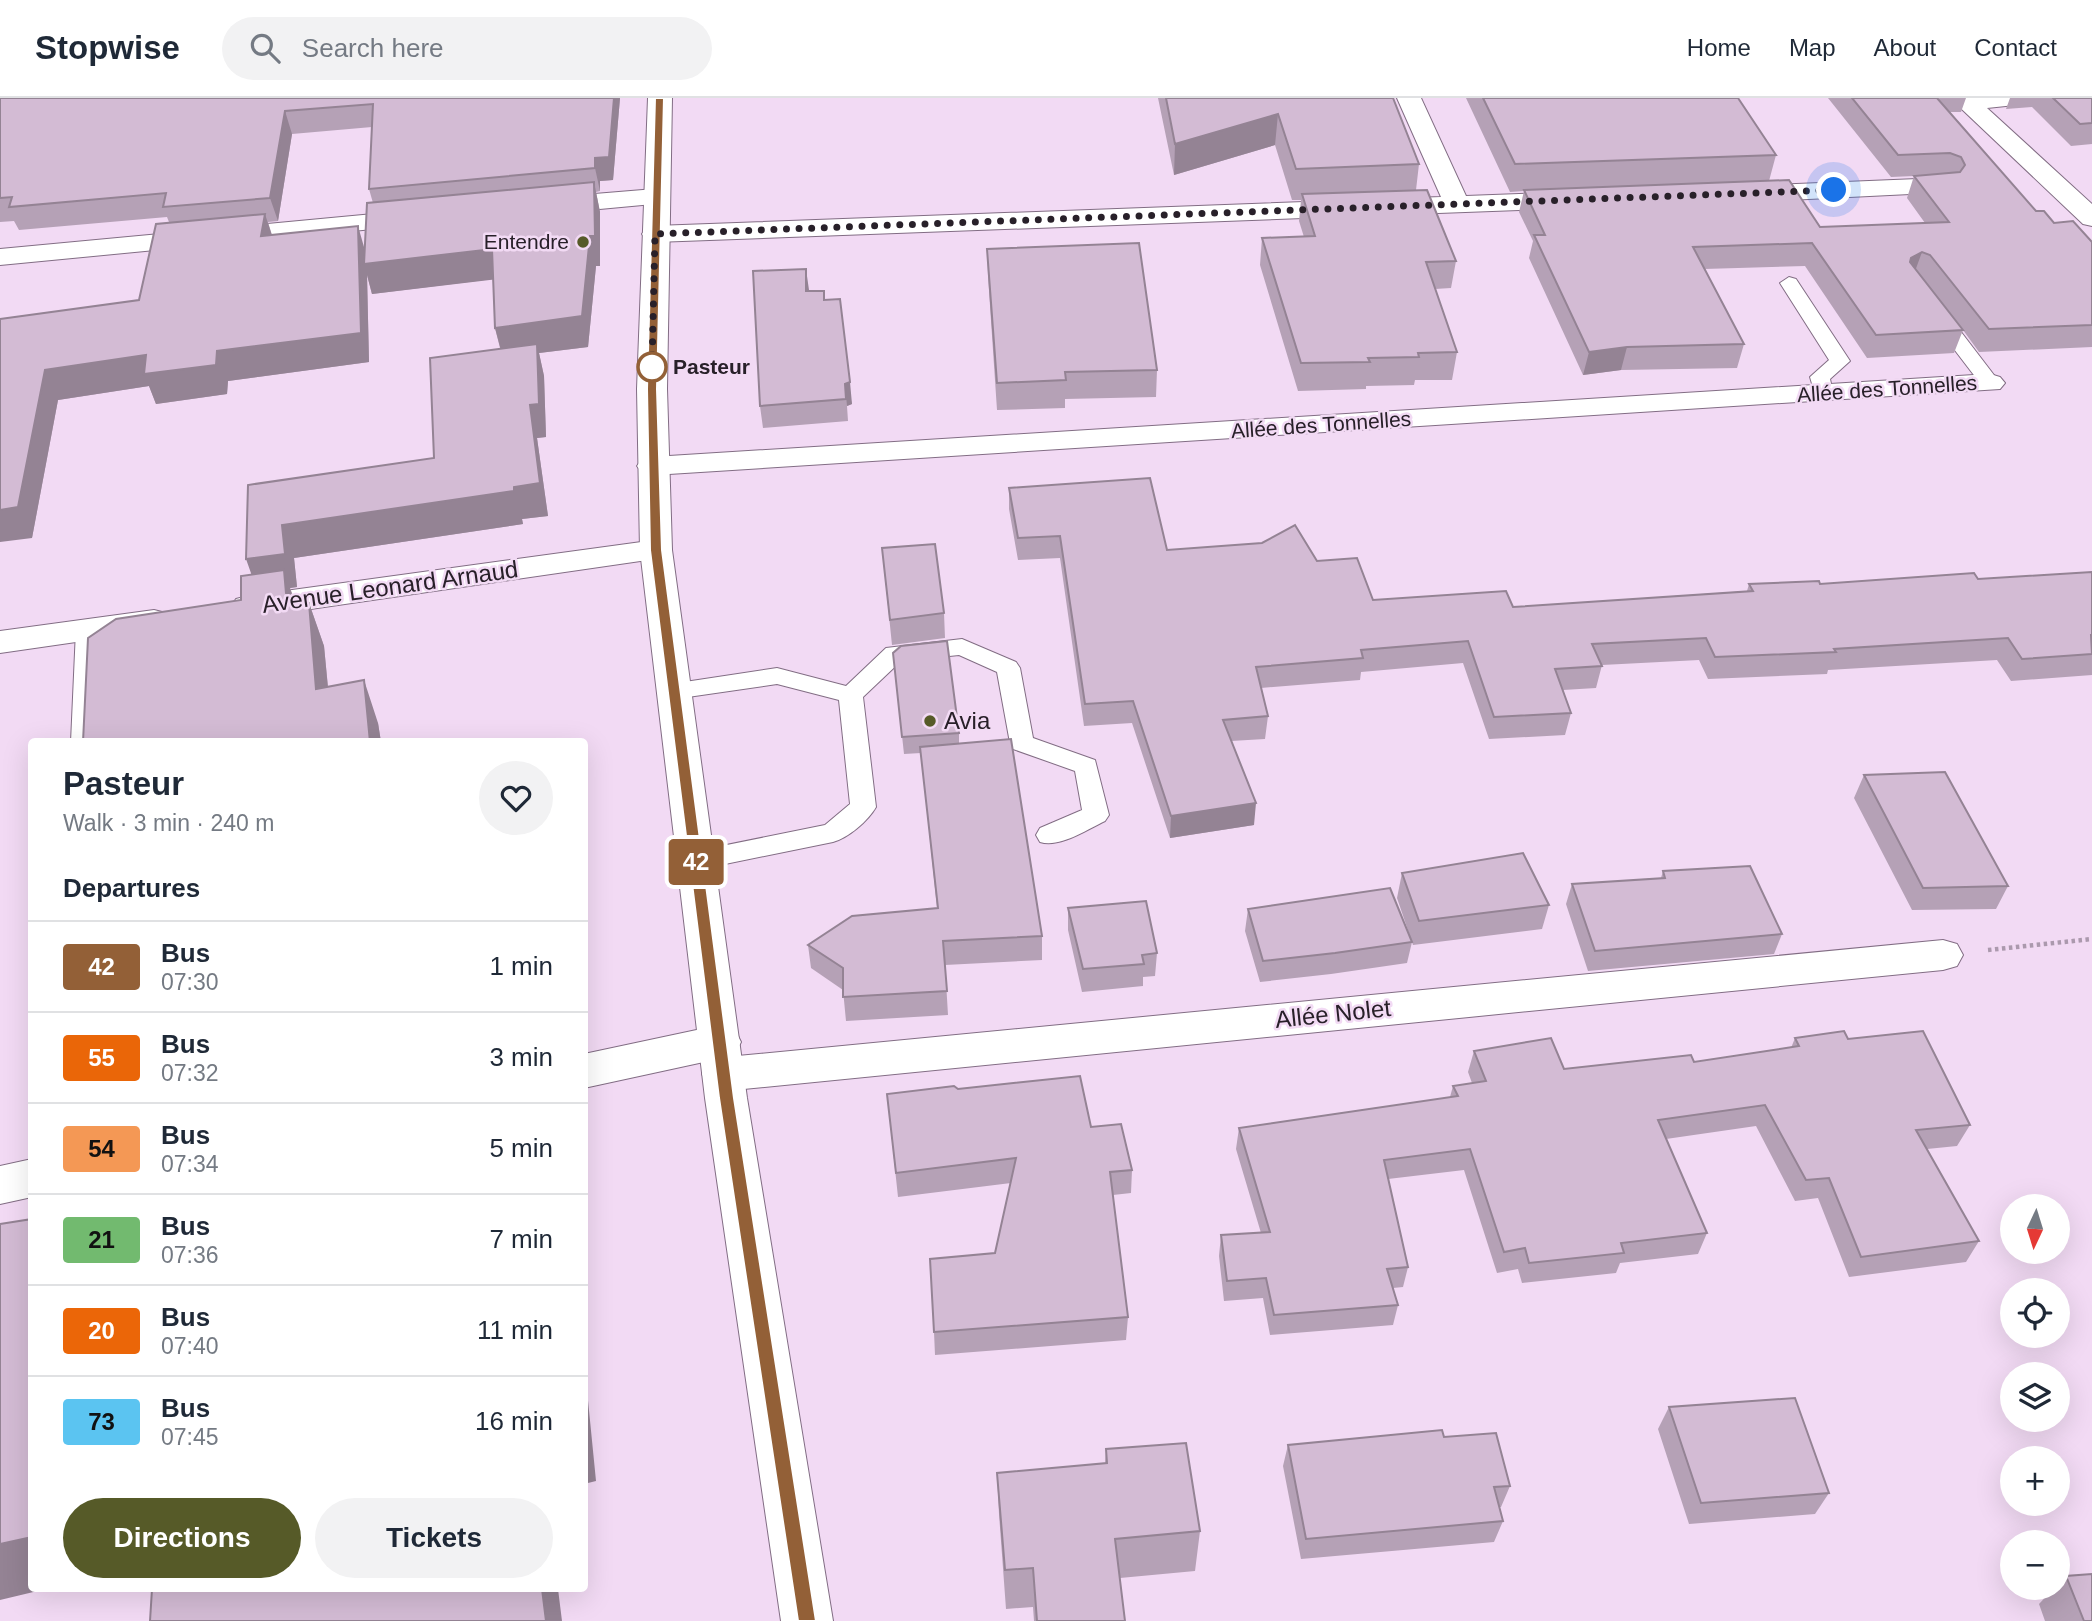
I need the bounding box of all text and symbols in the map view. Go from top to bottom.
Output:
search box [222,17,712,80]
text: Stopwise [35,29,180,66]
icon: search [246,29,284,67]
text: Search here [302,33,444,63]
text: Home [1687,34,1751,61]
text: Map [1789,34,1836,61]
text: About [1874,34,1936,61]
text: Contact [1974,34,2057,61]
your location [1816,172,1851,207]
place label: Entendre [484,230,569,253]
marker: Entendre [575,234,591,250]
marker: Pasteur [637,352,667,382]
place label: Pasteur [673,355,750,378]
street label: Allée des Tonnelles [1796,371,1978,406]
street label: Allée des Tonnelles [1230,407,1412,442]
street label: Avenue Leonard Arnaud [260,555,520,618]
place label: Avia [944,707,991,734]
marker: Avia [922,713,938,729]
button: heart [479,761,553,835]
text: Pasteur [63,765,184,802]
text: Walk · 3 min · 240 m [63,810,274,836]
line badge: 42 [664,839,728,885]
text: 42 [683,848,709,875]
text: Departures [63,873,200,903]
text: Bus [161,938,210,968]
text: 1 min [489,951,553,981]
text: 42 [88,953,115,980]
text: 07:30 [161,969,219,995]
street label: Allée Nolet [1274,994,1392,1033]
text: Bus [161,1029,210,1059]
text: 3 min [489,1042,553,1072]
text: 55 [88,1044,115,1071]
text: 07:32 [161,1060,219,1086]
text: Bus [161,1120,210,1150]
text: 5 min [489,1133,553,1163]
text: 54 [88,1135,115,1162]
text: 07:34 [161,1151,219,1177]
north arrow [2000,1194,2070,1264]
map controls [2000,1194,2070,1600]
text: Bus [161,1211,210,1241]
text: 7 min [489,1224,553,1254]
text: 21 [88,1226,115,1253]
text: 07:36 [161,1242,219,1268]
button: locate [2000,1278,2070,1348]
text: Bus [161,1302,210,1332]
text: 11 min [477,1315,553,1345]
text: 20 [88,1317,115,1344]
text: 07:40 [161,1333,219,1359]
button: layers [2000,1362,2070,1432]
text: Bus [161,1393,210,1423]
text: 16 min [475,1406,553,1436]
text: 73 [88,1408,115,1435]
text: 07:45 [161,1424,219,1450]
button: + [2000,1446,2070,1516]
button: Directions [63,1498,301,1578]
button: Tickets [315,1498,553,1578]
button: − [2000,1530,2070,1600]

